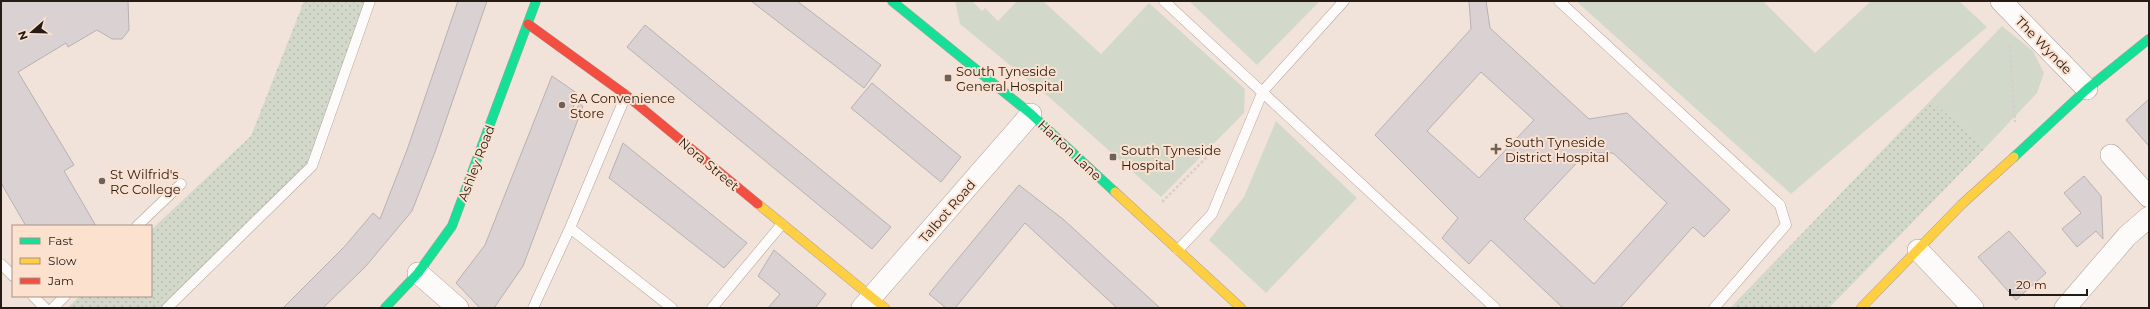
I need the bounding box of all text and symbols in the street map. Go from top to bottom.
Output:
north arrow [12,12,52,52]
street label: The Wynde [2012,13,2076,77]
text: N [15,29,31,42]
place label: South Tyneside General Hospital [956,63,1063,94]
marker: South Tyneside General Hospital [943,73,953,83]
place label: SA Convenience Store [570,90,675,121]
marker: SA Convenience Store [557,100,567,110]
street label: Harton Lane [1035,117,1105,184]
street label: Ashley Road [454,123,498,203]
street label: Nora Street [676,134,742,194]
place label: South Tyneside District Hospital [1505,134,1609,165]
place label: South Tyneside Hospital [1121,142,1221,173]
marker: South Tyneside District Hospital [1490,143,1502,155]
marker: South Tyneside Hospital [1108,152,1118,162]
place label: St Wilfrid's RC College [110,166,181,197]
marker: St Wilfrid's RC College [97,176,107,186]
street label: Talbot Road [915,176,979,246]
legend [12,225,152,297]
text: Fast [48,233,73,248]
text: Slow [48,253,77,268]
scale bar [2010,271,2087,297]
text: Jam [47,273,74,288]
text: 20 m [2016,277,2047,292]

